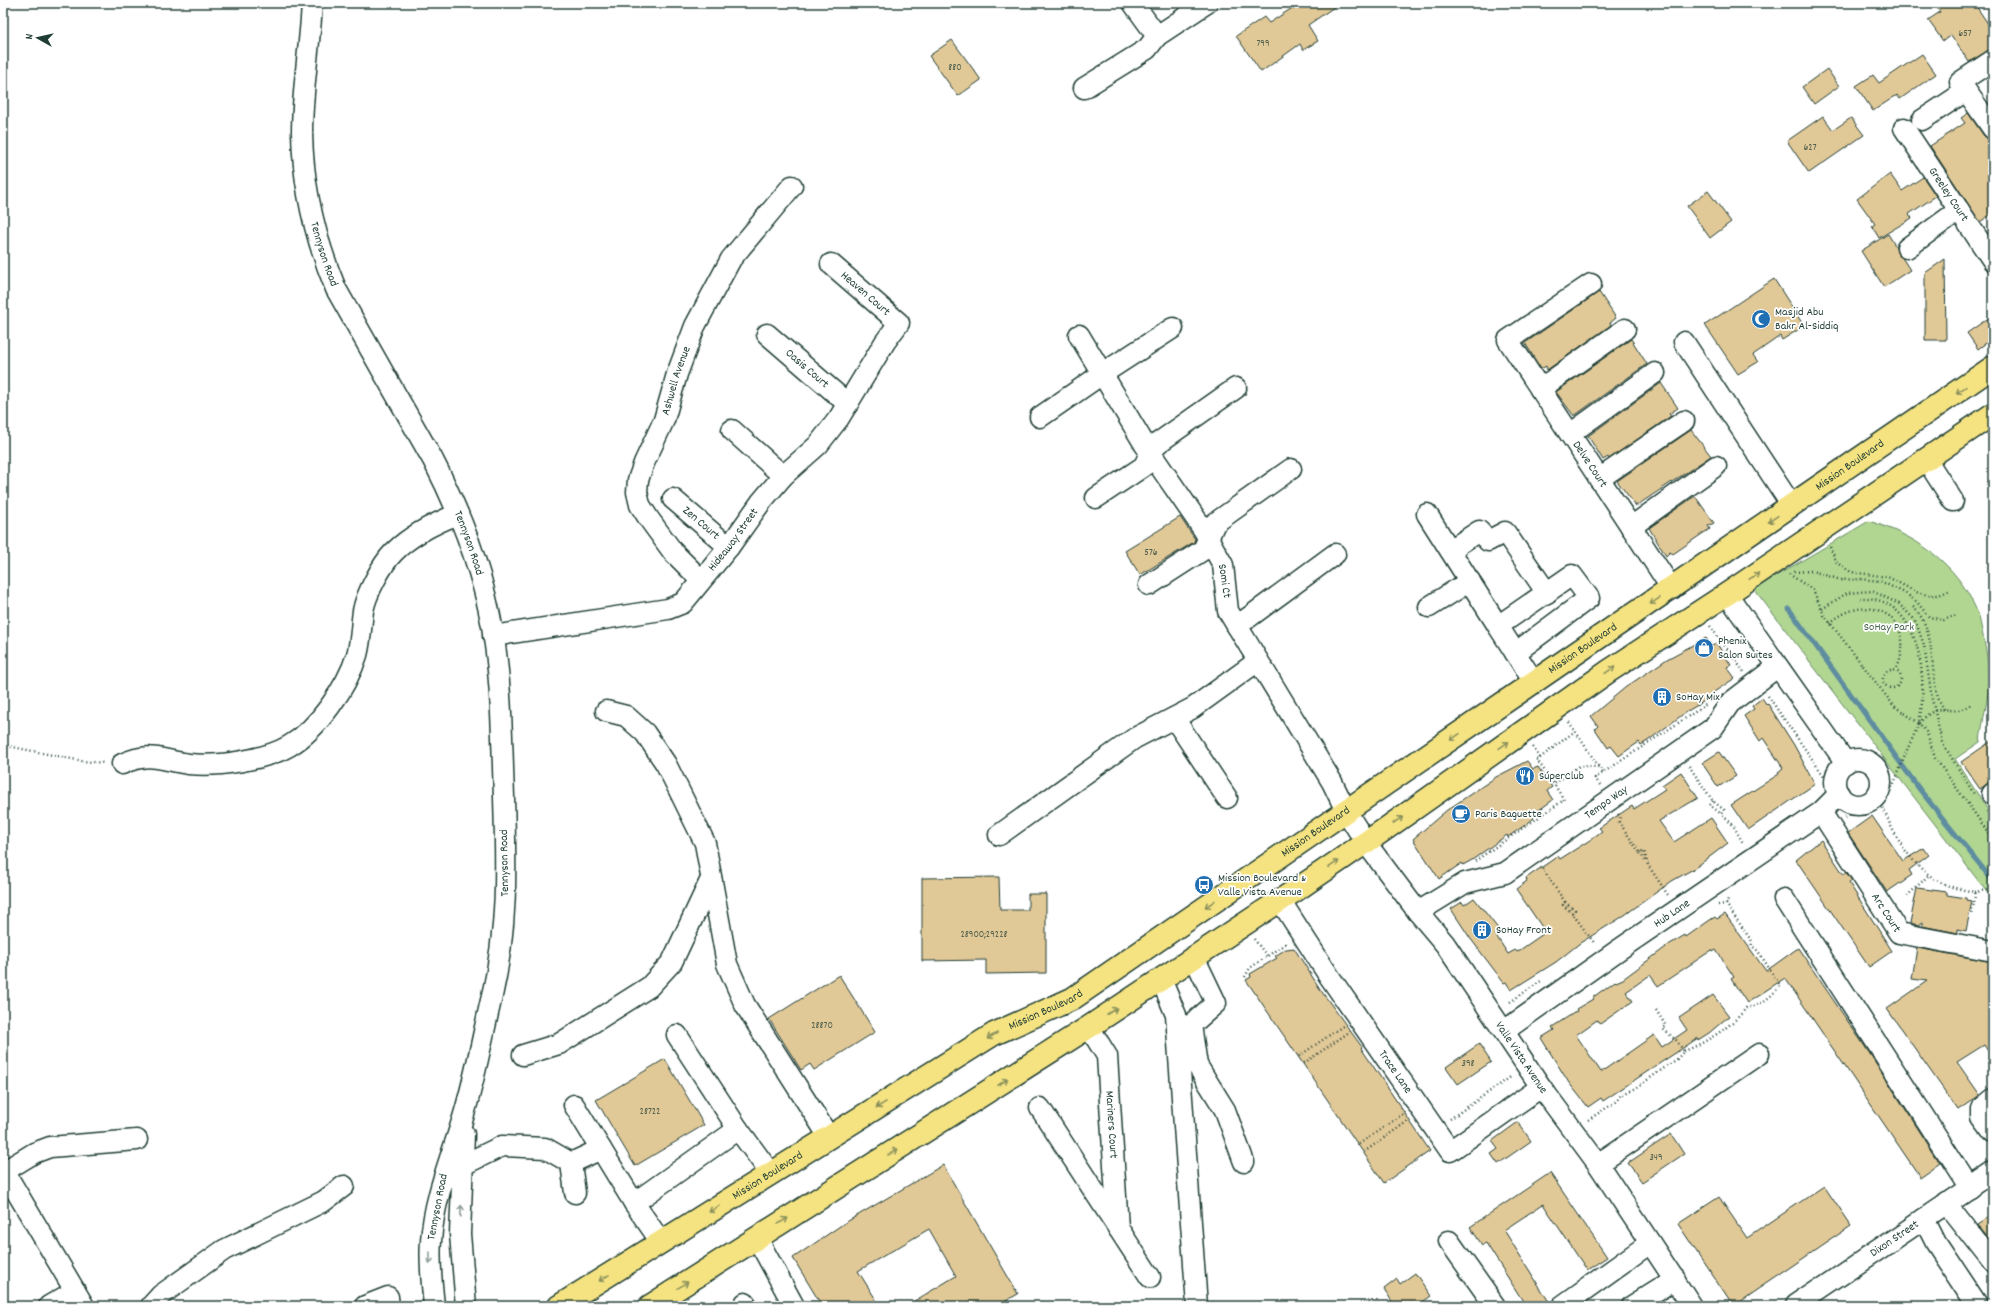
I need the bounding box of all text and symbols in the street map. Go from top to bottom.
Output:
north arrow [18,18,58,58]
house number: 657 [1958,27,1972,41]
text: N [22,33,38,41]
house number: 799 [1257,37,1270,51]
house number: 880 [948,61,962,75]
house number: 627 [1803,141,1817,155]
street label: Greeley Court [1924,164,1973,226]
street label: Tennyson Road [306,220,343,289]
street label: Heaven Court [836,268,894,321]
place label: Masjid Abu Bakr Al-Siddiq [1775,304,1838,335]
mosque icon: Masjid Abu Bakr Al-Siddiq [1750,308,1772,330]
street label: Ashwell Avenue [657,344,695,417]
street label: Oasis Court [782,345,833,393]
one-way arrow [1956,386,1967,394]
street label: Mission Boulevard [1812,435,1888,495]
street label: Delve Court [1568,438,1612,492]
street label: Zen Court [679,502,724,544]
street label: Hideaway Street [704,504,763,575]
street label: Tennyson Road [449,508,488,577]
one-way arrow [1768,515,1779,523]
house number: 576 [1144,546,1158,560]
street label: Somi Ct [1213,563,1235,600]
one-way arrow [1748,571,1760,579]
one-way arrow [1650,597,1661,605]
street label: Mission Boulevard [1545,619,1621,678]
park label: SoHay Park [1864,619,1914,636]
place label: Phenix Salon Suites [1718,633,1773,664]
shop icon: Phenix Salon Suites [1693,637,1715,659]
one-way arrow [1604,666,1615,674]
building icon: SoHay Mix [1651,686,1673,708]
place label: SoHay Mix [1676,689,1720,706]
one-way arrow [1450,733,1461,741]
one-way arrow [1498,741,1509,749]
restaurant icon: SúperClub [1514,765,1536,787]
place label: SúperClub [1539,768,1584,785]
street label: Tempo Way [1581,781,1632,823]
street label: Mission Boulevard [1278,802,1354,862]
cafe icon: Paris Baguette [1450,803,1472,825]
place label: Paris Baguette [1475,806,1542,823]
one-way arrow [1392,816,1403,824]
street label: Tennyson Road [496,829,514,897]
one-way arrow [1328,860,1339,868]
place label: Mission Boulevard & Valle Vista Avenue [1218,870,1306,901]
bus stop icon: Mission Boulevard & Valle Vista Avenue [1193,874,1215,896]
street label: Arc Court [1867,890,1905,936]
street label: Hub Lane [1650,895,1694,932]
one-way arrow [1204,901,1216,909]
building icon: SoHay Front [1471,919,1493,941]
place label: SoHay Front [1496,922,1552,939]
house number: 28900;29228 [960,928,1008,942]
street label: Mission Boulevard [1006,985,1086,1035]
one-way arrow [1106,1007,1118,1015]
street label: Valle Vista Avenue [1491,1018,1552,1097]
house number: 28870 [811,1019,833,1033]
one-way arrow [986,1033,998,1041]
street label: Trace Lane [1374,1047,1416,1097]
house number: 398 [1461,1057,1475,1071]
one-way arrow [997,1078,1008,1086]
street label: Mariners Court [1101,1090,1122,1160]
one-way arrow [875,1101,887,1109]
house number: 28722 [640,1105,660,1119]
street label: Mission Boulevard [729,1147,806,1204]
one-way arrow [887,1148,898,1156]
house number: 349 [1649,1151,1663,1165]
street label: Tennyson Road [423,1172,453,1242]
one-way arrow [457,1205,465,1218]
one-way arrow [709,1205,720,1213]
street label: Dixon Street [1867,1216,1923,1261]
one-way arrow [777,1217,789,1225]
one-way arrow [427,1251,434,1264]
one-way arrow [599,1274,610,1282]
one-way arrow [677,1281,688,1289]

